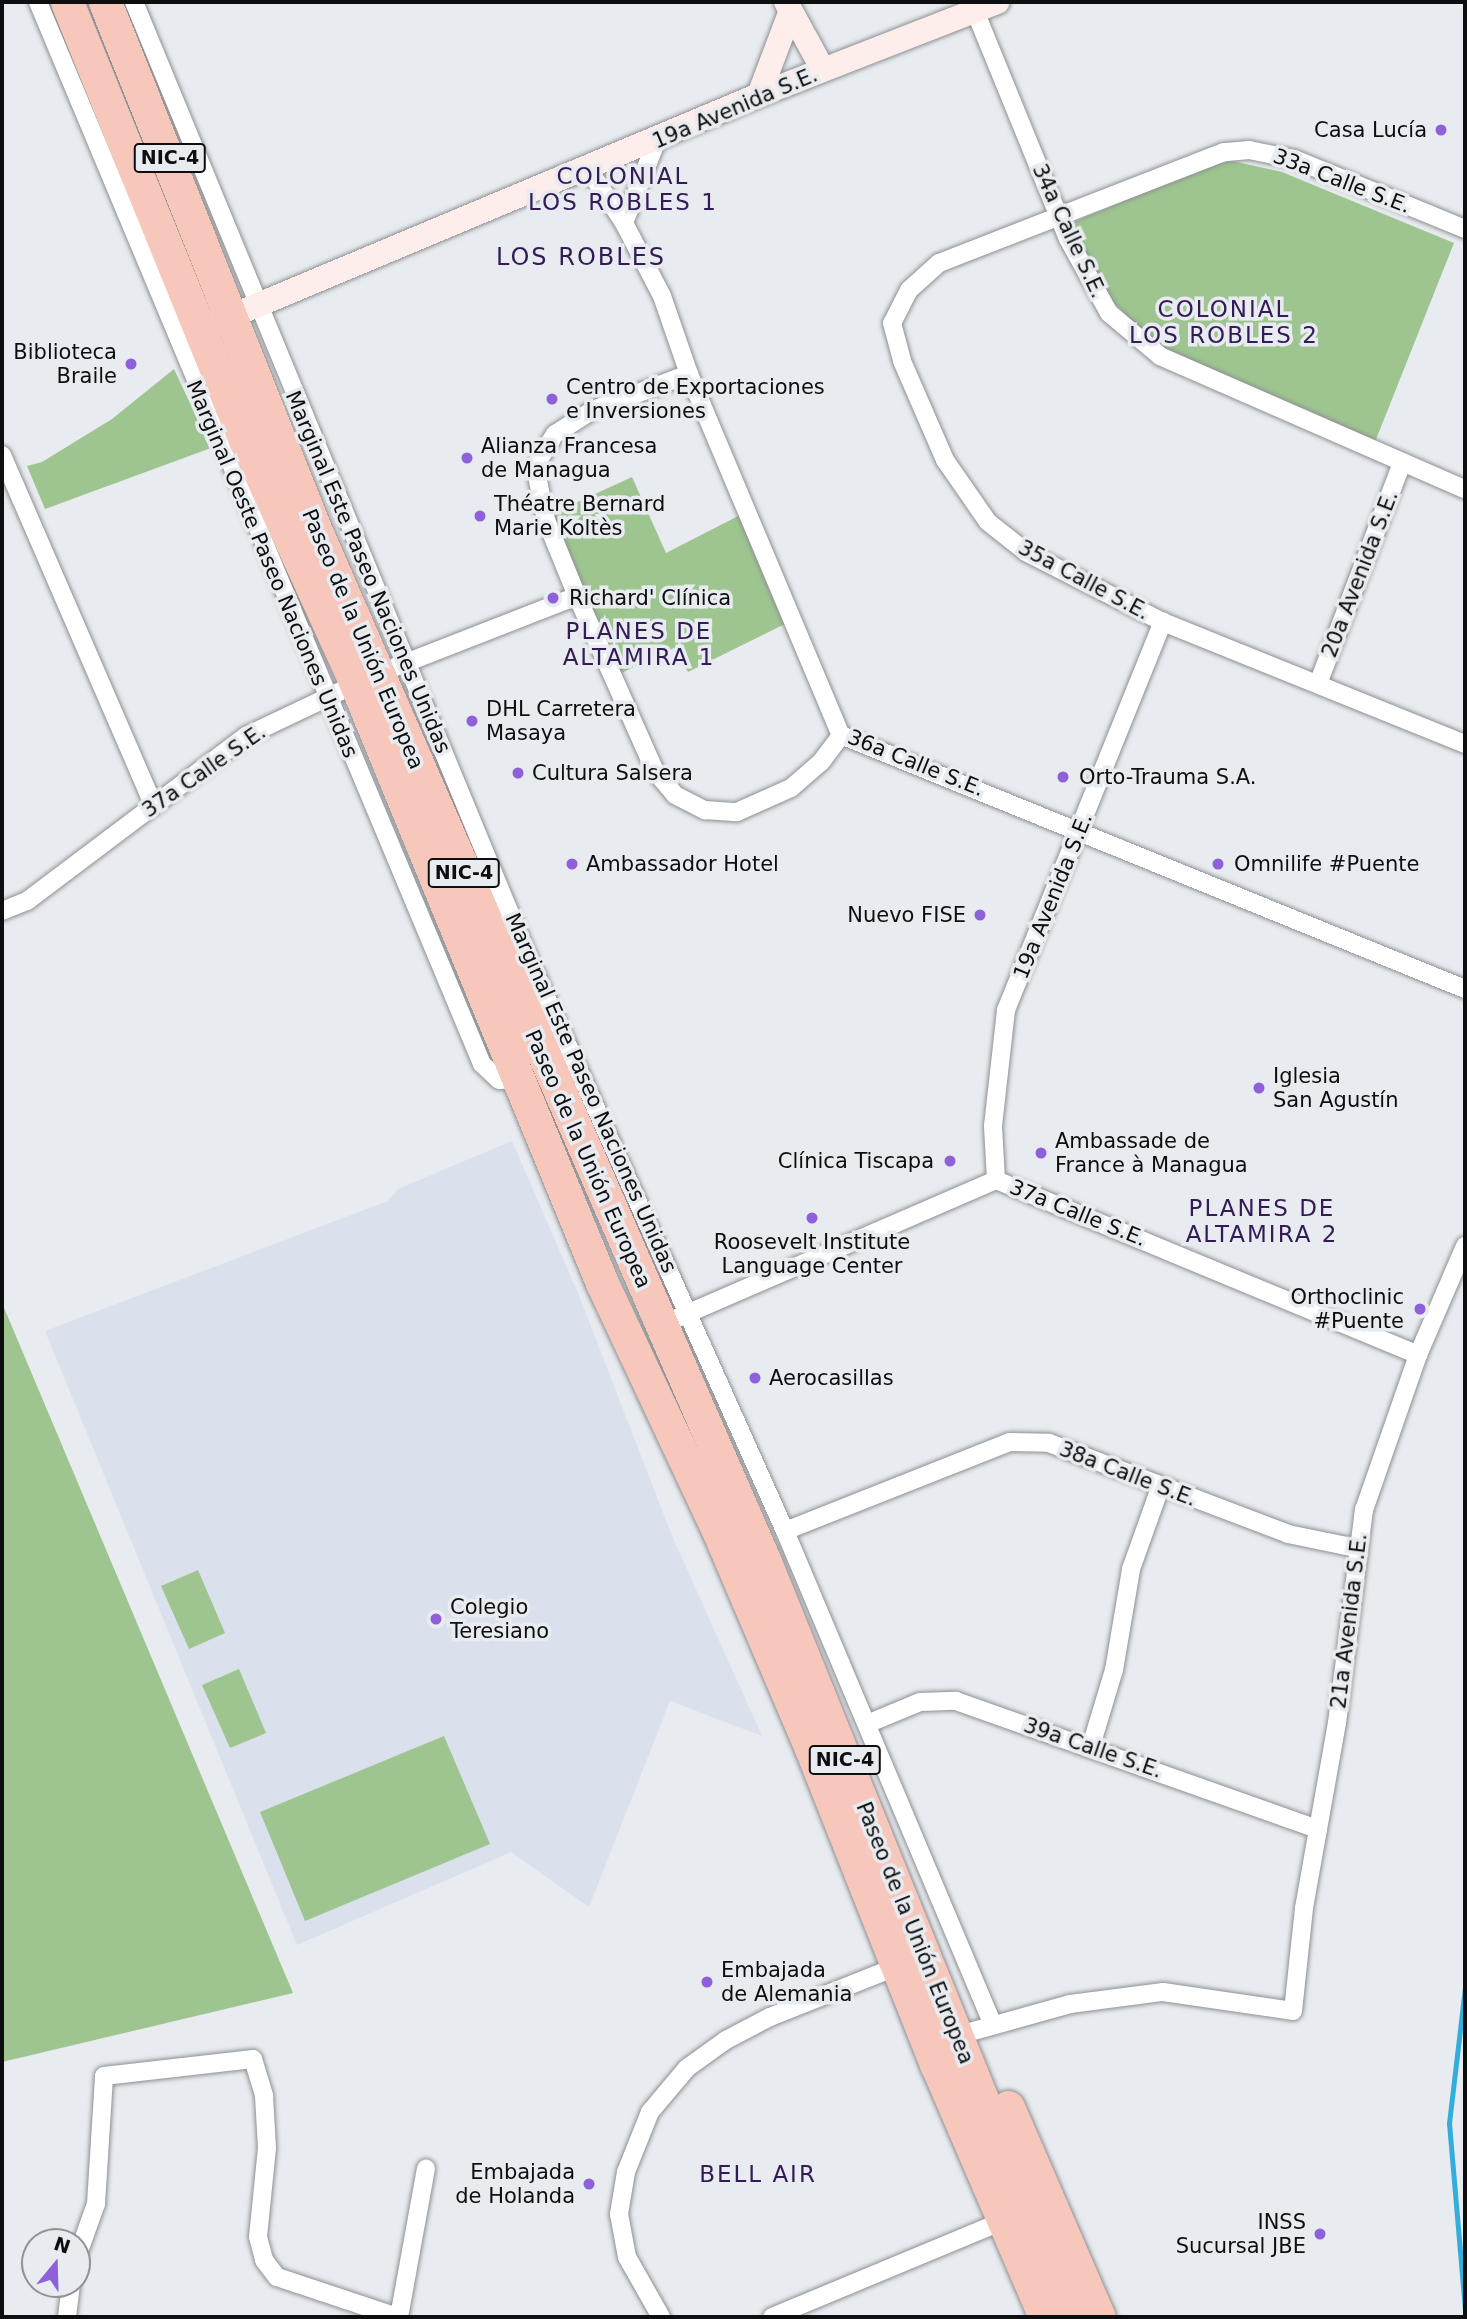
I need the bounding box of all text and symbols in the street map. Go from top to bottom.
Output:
street label: 19a Avenida S.E. [649,62,821,154]
place label: Casa Lucía [1314,117,1427,143]
marker: Casa Lucía [1433,122,1449,138]
road number: NIC-4 [133,142,207,174]
street label: 33a Calle S.E. [1270,143,1414,219]
street label: 34a Calle S.E. [1027,160,1111,302]
district label: COLONIAL LOS ROBLES 1 [530,162,716,216]
district label: LOS ROBLES [497,244,665,272]
district label: COLONIAL LOS ROBLES 2 [1131,295,1317,349]
place label: Biblioteca Braile [13,339,117,389]
marker: Biblioteca Braile [123,356,139,372]
place label: Centro de Exportaciones e Inversiones [566,374,825,424]
street label: Marginal Oeste Paseo Naciones Unidas [181,376,363,762]
street label: Marginal Este Paseo Naciones Unidas [280,387,456,757]
marker: Centro de Exportaciones e Inversiones [544,391,560,407]
place label: Alianza Francesa de Managua [481,433,657,483]
marker: Alianza Francesa de Managua [459,450,475,466]
street label: 20a Avenida S.E. [1317,487,1403,661]
place label: Théatre Bernard Marie Koltès [494,491,665,541]
street label: Paseo de la Unión Europea [297,505,429,773]
marker: Théatre Bernard Marie Koltès [472,508,488,524]
street label: 35a Calle S.E. [1014,535,1154,625]
place label: Richard' Clínica [569,585,731,611]
marker: Richard' Clínica [543,588,563,608]
district label: PLANES DE ALTAMIRA 1 [564,617,714,671]
place label: DHL Carretera Masaya [486,696,636,746]
marker: DHL Carretera Masaya [464,713,480,729]
street label: 37a Calle S.E. [137,719,271,823]
street label: 36a Calle S.E. [844,724,988,802]
place label: Cultura Salsera [532,760,693,786]
place label: Orto-Trauma S.A. [1079,764,1257,790]
marker: Cultura Salsera [510,765,526,781]
marker: Orto-Trauma S.A. [1053,767,1073,787]
street label: 19a Avenida S.E. [1008,809,1098,983]
place label: Ambassador Hotel [586,851,779,877]
place label: Omnilife #Puente [1234,851,1419,877]
marker: Omnilife #Puente [1208,854,1228,874]
marker: Ambassador Hotel [564,856,580,872]
road number: NIC-4 [427,858,501,888]
place label: Nuevo FISE [847,902,966,928]
marker: Nuevo FISE [972,907,988,923]
street label: Marginal Este Paseo Naciones Unidas [500,909,682,1277]
street label: Paseo de la Unión Europea [519,1026,657,1292]
place label: Iglesia San Agustín [1273,1063,1399,1113]
marker: Iglesia San Agustín [1251,1080,1267,1096]
place label: Ambassade de France à Managua [1055,1128,1248,1178]
marker: Ambassade de France à Managua [1033,1145,1049,1161]
place label: Clínica Tiscapa [778,1148,934,1174]
marker: Clínica Tiscapa [940,1151,960,1171]
street label: 37a Calle S.E. [1006,1174,1150,1252]
district label: PLANES DE ALTAMIRA 2 [1187,1194,1337,1248]
marker: Roosevelt Institute Language Center [804,1210,820,1226]
place label: Roosevelt Institute Language Center [714,1229,910,1279]
place label: Orthoclinic #Puente [1291,1284,1404,1334]
marker: Orthoclinic #Puente [1410,1299,1430,1319]
place label: Aerocasillas [769,1365,894,1391]
marker: Aerocasillas [747,1370,763,1386]
street label: 38a Calle S.E. [1056,1436,1200,1512]
street label: 21a Avenida S.E. [1326,1532,1372,1710]
place label: Colegio Teresiano [450,1594,549,1644]
marker: Colegio Teresiano [428,1611,444,1627]
street label: 39a Calle S.E. [1020,1712,1166,1784]
road number: NIC-4 [808,1744,882,1776]
street label: Paseo de la Unión Europea [851,1798,979,2068]
place label: Embajada de Alemania [721,1957,852,2007]
marker: Embajada de Alemania [699,1974,715,1990]
place label: Embajada de Holanda [455,2159,575,2209]
district label: BELL AIR [700,2160,816,2188]
marker: Embajada de Holanda [581,2176,597,2192]
place label: INSS Sucursal JBE [1176,2209,1306,2259]
marker: INSS Sucursal JBE [1312,2226,1328,2242]
north arrow [21,2228,91,2298]
text: N [51,2232,73,2258]

